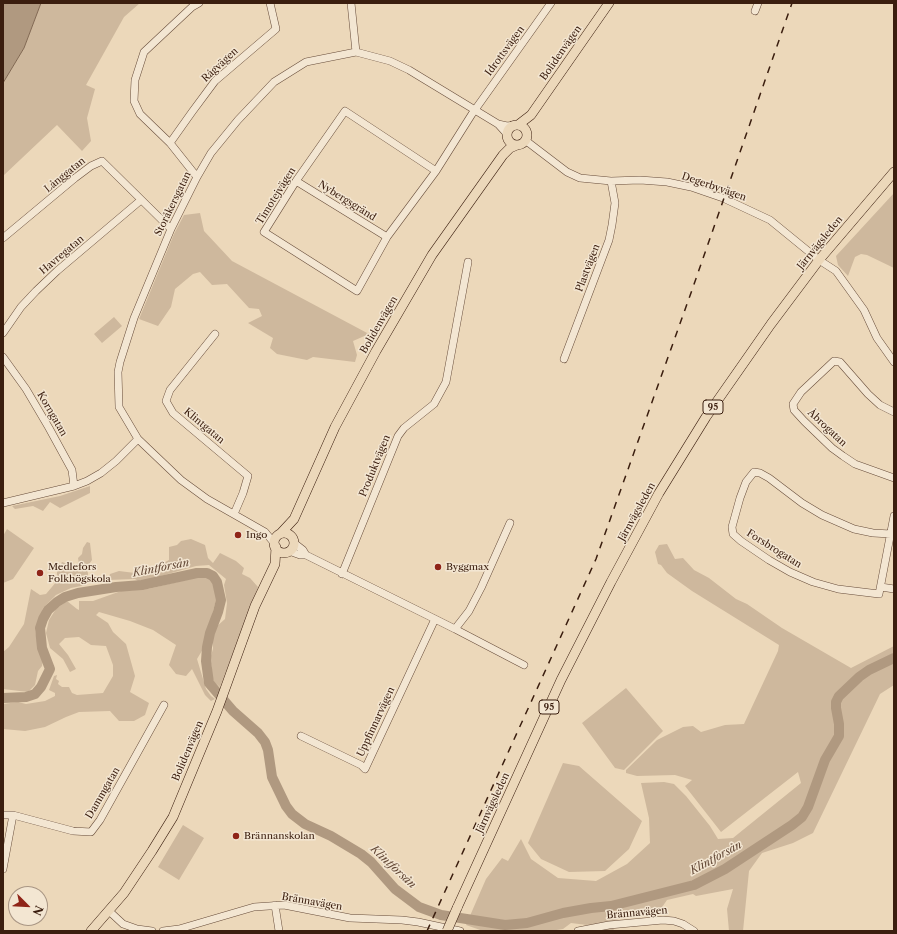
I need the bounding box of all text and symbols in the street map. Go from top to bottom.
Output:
street label: Bolidenvägen [538,23,584,83]
street label: Idrottsvägen [483,24,527,78]
street label: Rågvägen [199,45,241,85]
street label: Långgatan [42,155,88,195]
street label: Timotejvägen [254,165,298,227]
street label: Storåkersgatan [152,170,194,238]
street label: Degerbyvägen [680,170,748,204]
street label: Nybergsgränd [316,178,378,224]
street label: Järnvägsleden [795,214,845,272]
street label: Havregatan [37,233,87,277]
street label: Plastvägen [573,242,603,294]
street label: Bolidenvägen [358,294,400,356]
street label: Korngatan [34,390,70,438]
road number: 95 [703,400,723,414]
street label: Klintgatan [181,406,227,446]
street label: Åbrogatan [805,407,849,449]
street label: Produktvägen [357,433,393,499]
street label: Järnvägsleden [616,480,658,544]
street label: Forsbrogatan [744,527,804,571]
place label: Ingo [246,529,267,541]
marker: Ingo [233,530,243,540]
water label: Klintforsån [132,556,190,580]
place label: Medlefors Folkhögskola [48,561,111,584]
place label: Byggmax [446,561,489,573]
marker: Byggmax [433,562,443,572]
marker: Medlefors Folkhögskola [35,568,45,578]
street label: Uppfinnarvägen [355,685,397,759]
road number: 95 [539,700,559,714]
street label: Bolidenvägen [170,719,206,783]
street label: Dammgatan [83,765,123,821]
street label: Järnvägsleden [474,771,512,835]
place label: Brännanskolan [244,830,315,842]
marker: Brännanskolan [231,831,241,841]
water label: Klintforsån [688,838,744,878]
water label: Klintforsån [368,843,418,891]
north arrow [8,886,48,926]
street label: Brännavägen [281,891,343,913]
text: N [30,903,46,918]
street label: Brännavägen [606,904,668,922]

